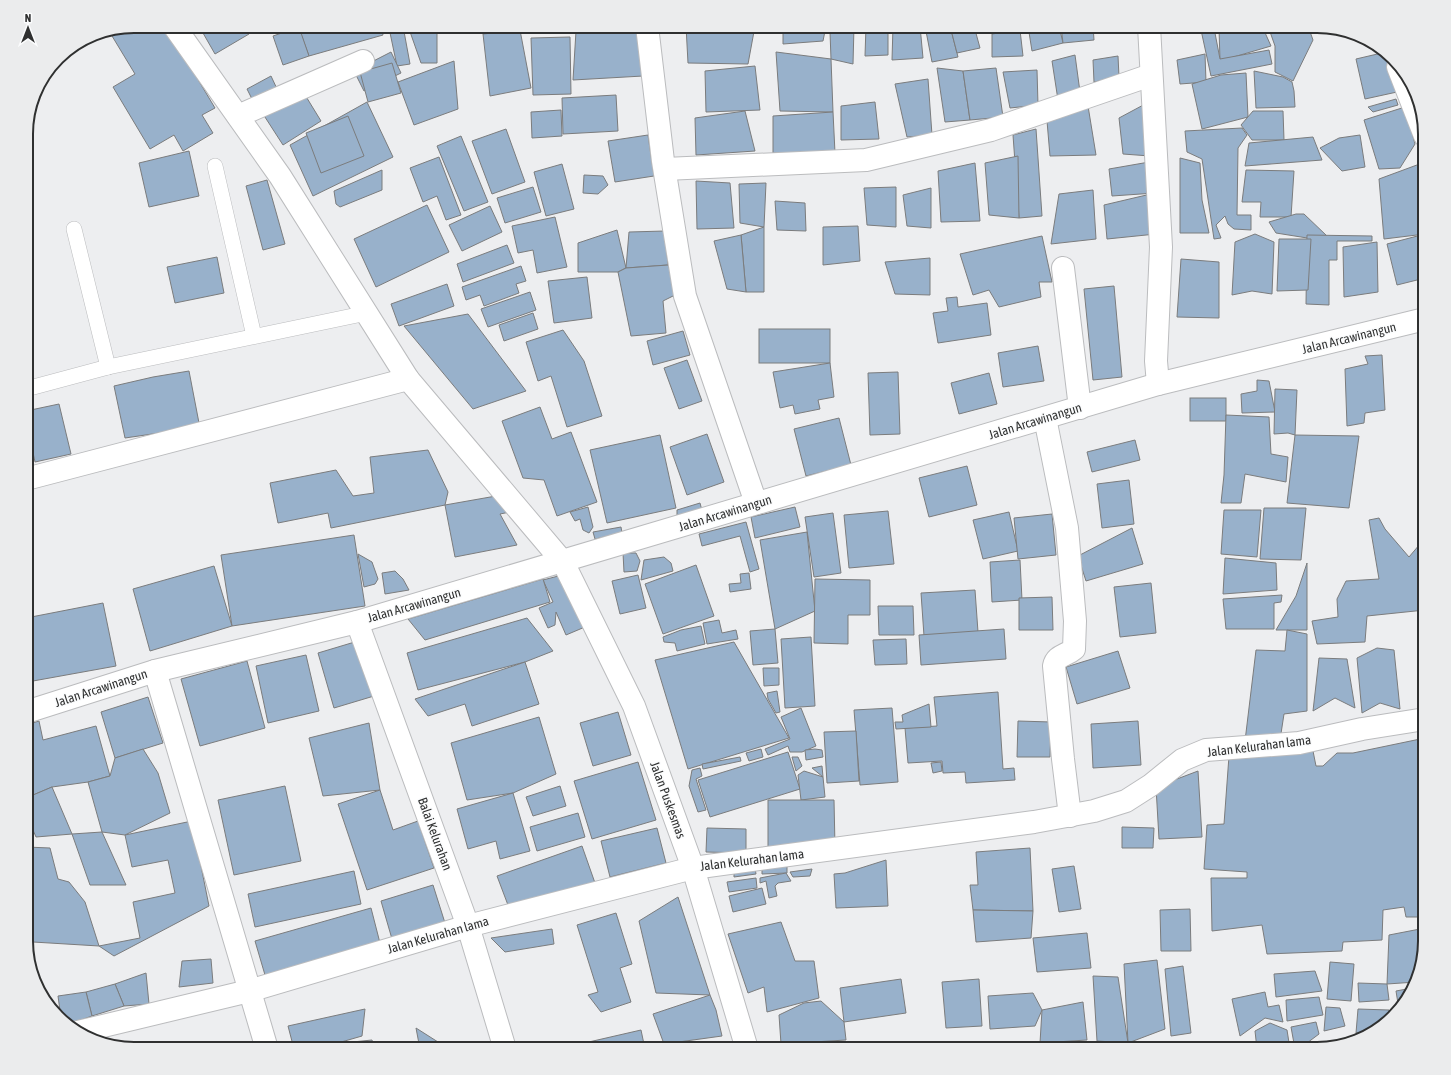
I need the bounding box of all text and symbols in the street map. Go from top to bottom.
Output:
north arrow [8,8,48,48]
text: N [25,12,31,24]
street label: Jalan Arcawinangun [1300,319,1398,357]
street label: Jalan Arcawinangun [987,400,1083,442]
street label: Jalan Arcawinangun [677,492,773,534]
street label: Jalan Arcawinangun [366,585,462,625]
street label: Jalan Arcawinangun [53,666,149,710]
street label: Jalan Kelurahan lama [1206,732,1312,760]
street label: Jalan Puskesmas [647,759,689,841]
street label: Balai Kelurahan [415,795,455,873]
street label: Jalan Kelurahan lama [699,846,805,874]
street label: Jalan Kelurahan lama [386,913,490,957]

